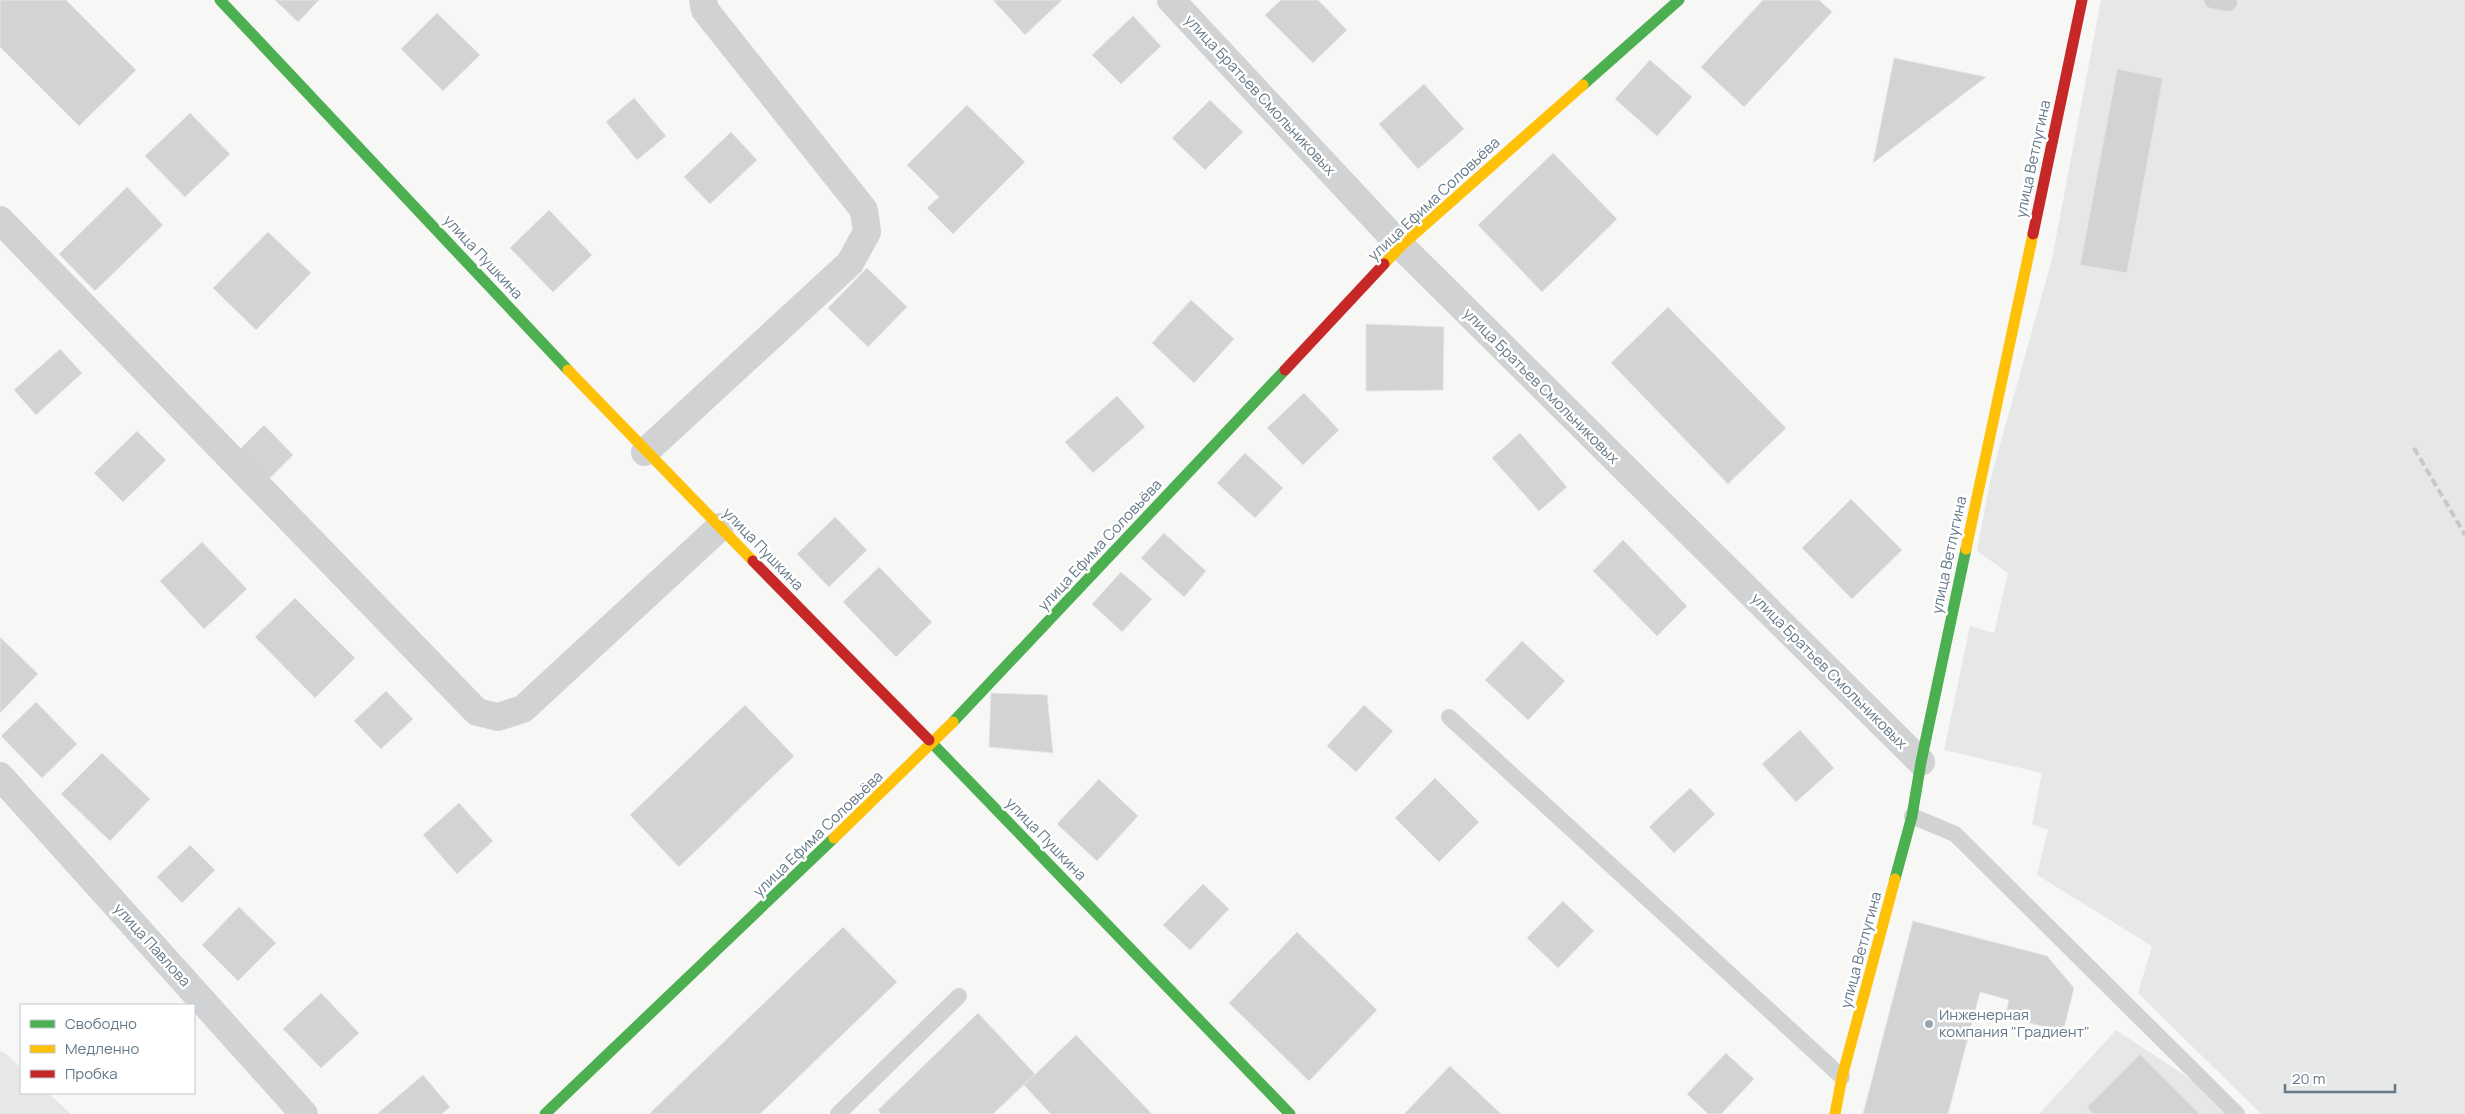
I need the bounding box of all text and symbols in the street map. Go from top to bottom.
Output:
street label: улица Братьев Смольниковых [1180,10,1341,180]
street label: улица Ветлугина [2010,98,2055,220]
street label: улица Ефима Соловьёва [1363,132,1504,265]
street label: улица Пушкина [439,210,528,303]
street label: улица Братьев Смольниковых [1459,303,1624,468]
street label: улица Ефима Соловьёва [1033,474,1166,615]
street label: улица Ветлугина [1926,494,1971,616]
street label: улица Пушкина [718,502,809,595]
street label: улица Братьев Смольниковых [1747,588,1912,753]
street label: улица Ефима Соловьёва [748,766,887,901]
street label: улица Пушкина [1001,792,1092,885]
street label: улица Ветлугина [1835,889,1886,1011]
street label: улица Павлова [109,898,196,991]
legend [20,1004,195,1094]
place label: Инженерная компания "Градиент" [1939,1004,2090,1042]
text: Свободно [65,1013,137,1034]
marker: Инженерная компания "Градиент" [1923,1018,1935,1030]
text: Медленно [65,1038,139,1059]
scale bar [2285,1062,2395,1094]
text: Пробка [65,1063,118,1084]
text: 20 m [2292,1068,2325,1089]

